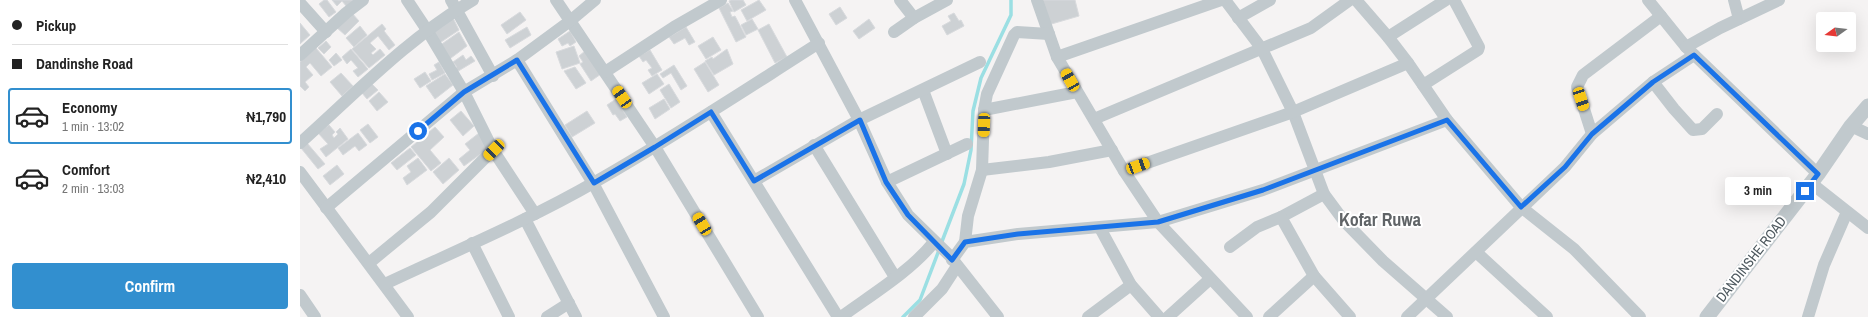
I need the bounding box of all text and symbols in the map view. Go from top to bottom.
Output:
north arrow [1816,12,1856,52]
map controls [1816,12,1856,52]
text: Pickup [36,15,76,36]
text: Dandinshe Road [36,53,133,74]
car [1059,67,1081,93]
car [610,84,634,110]
car [1572,86,1590,112]
text: Economy [62,97,117,118]
icon: car [14,98,50,134]
text: ₦1,790 [246,106,286,127]
car [978,113,990,137]
text: 1 min · 13:02 [62,118,124,135]
route start [409,122,427,140]
car [481,137,507,163]
car [1125,156,1151,176]
text: Comfort [62,159,110,180]
icon: car [14,160,50,196]
text: ₦2,410 [246,168,286,189]
callout: 3 min [1725,177,1791,205]
text: 2 min · 13:03 [62,180,124,197]
text: 3 min [1744,182,1772,199]
route end [1796,182,1814,200]
district label: Kofar Ruwa [1339,207,1422,232]
car [691,211,713,237]
street label: DANDINSHE ROAD [1712,212,1790,306]
button: Confirm [12,263,288,309]

